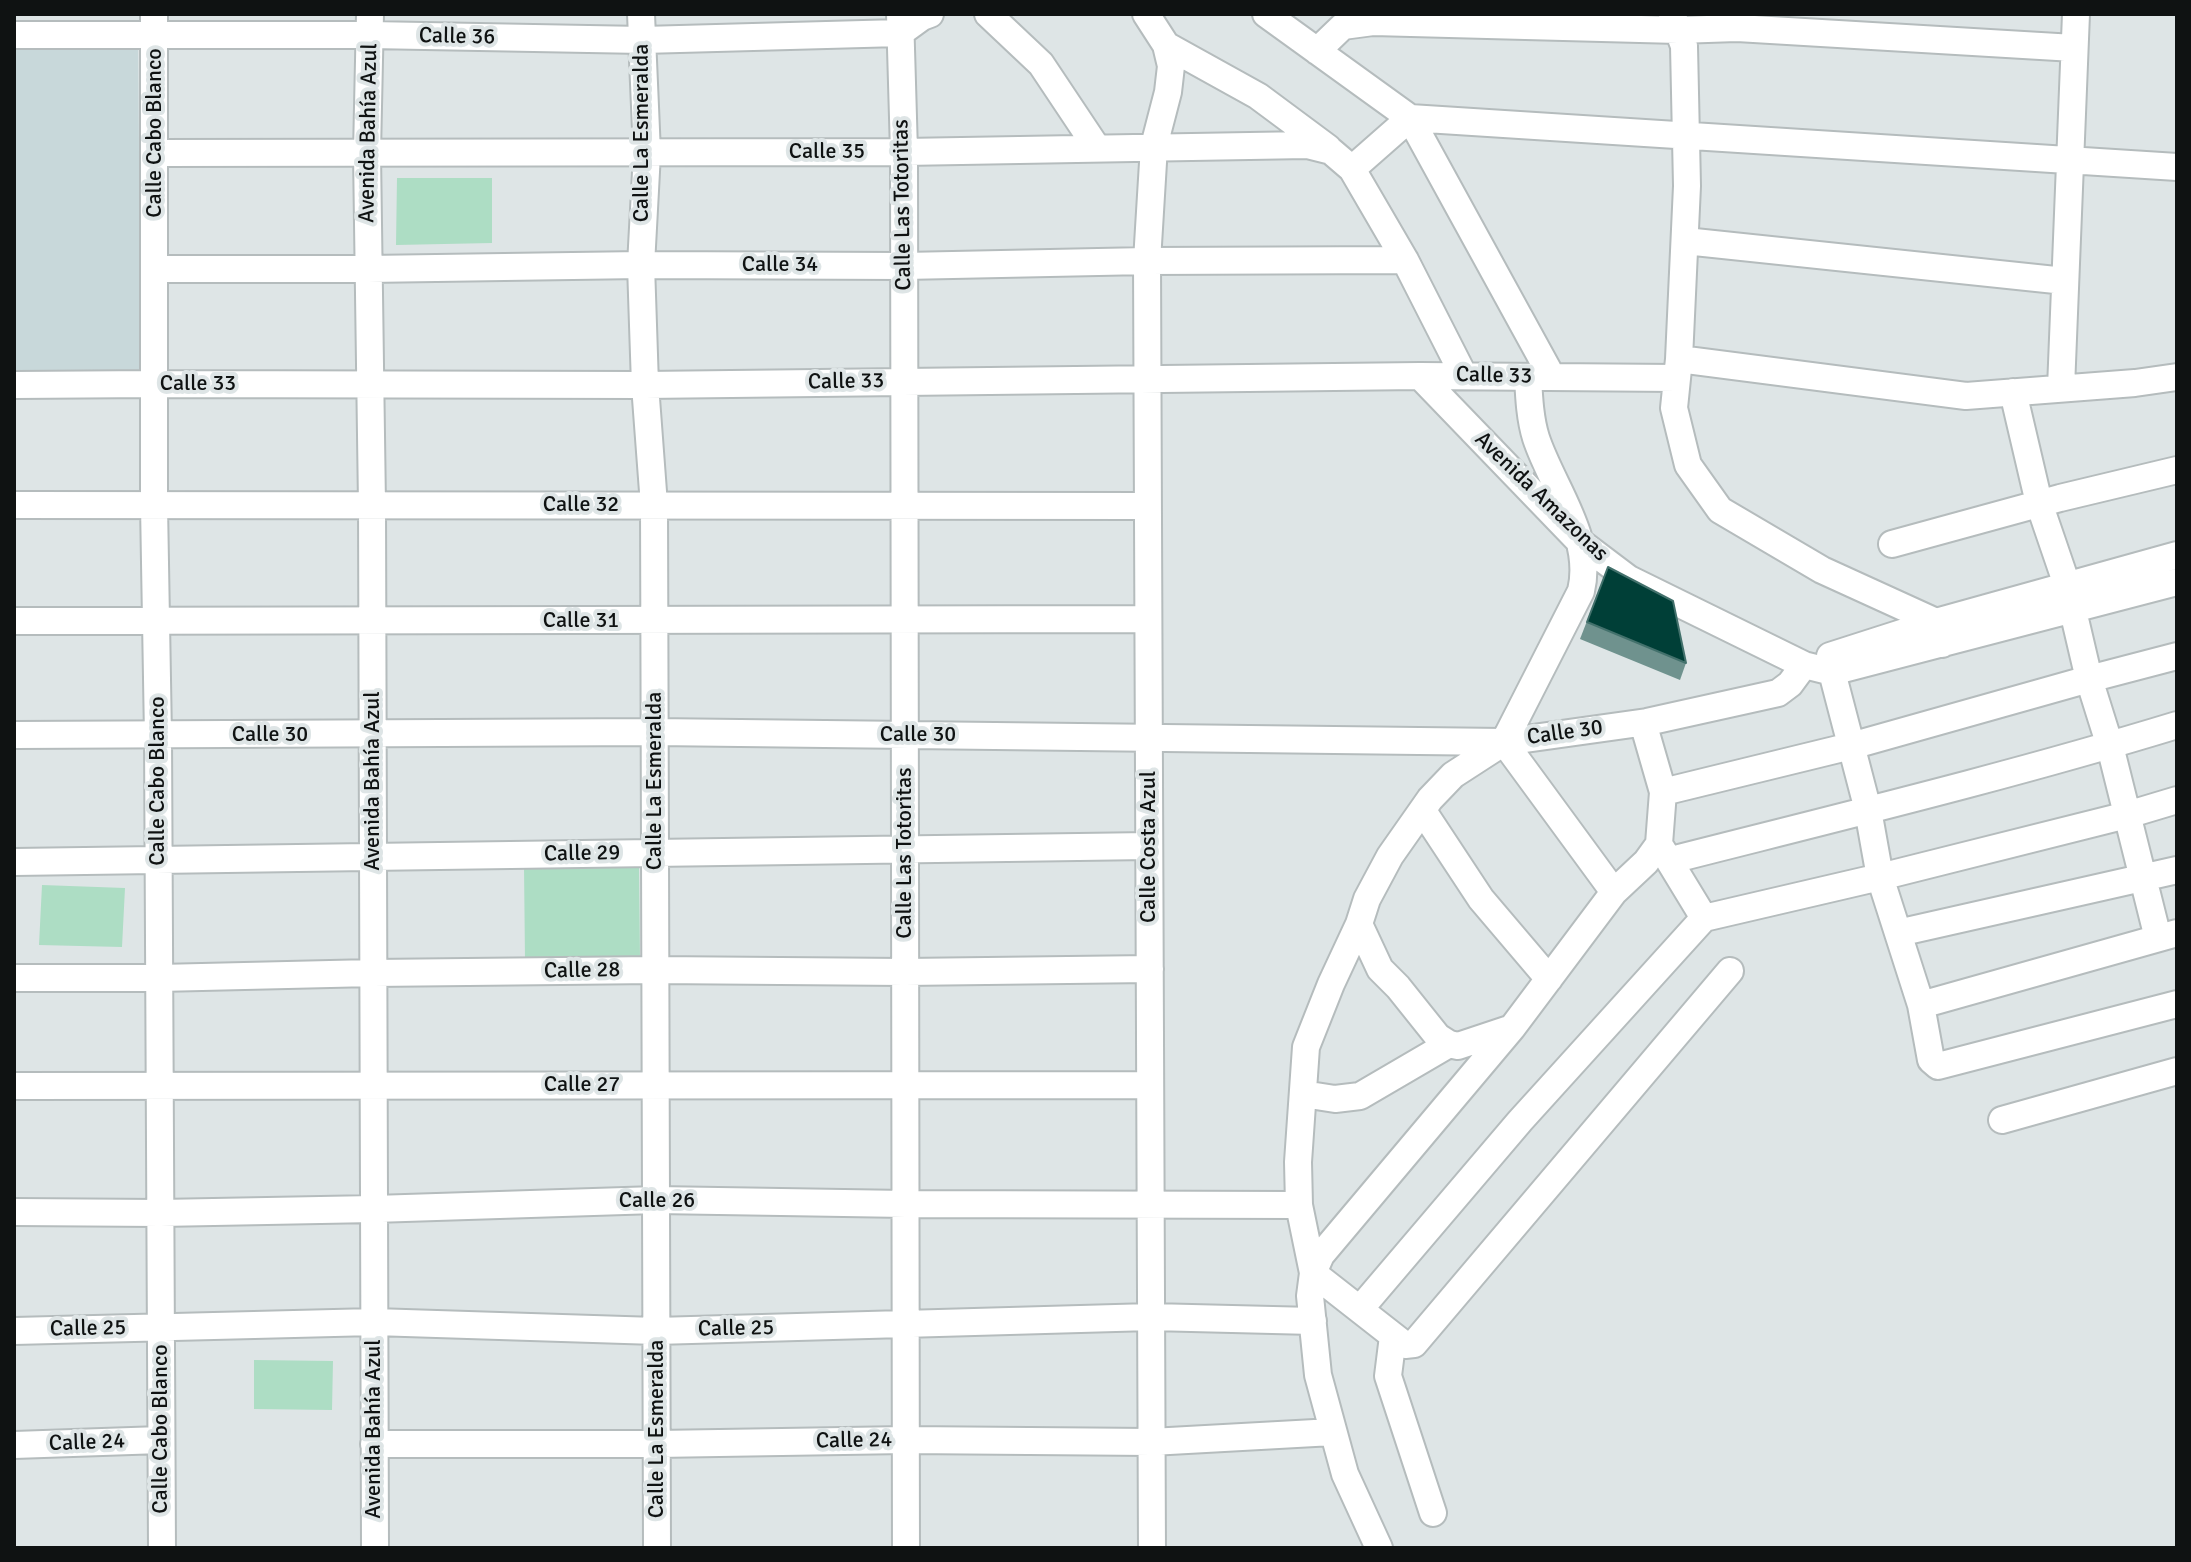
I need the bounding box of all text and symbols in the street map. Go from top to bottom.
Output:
street label: Calle 36 [419,23,495,51]
street label: Avenida Bahía Azul [354,43,384,223]
street label: Calle La Esmeralda [629,44,655,222]
street label: Calle Cabo Blanco [142,48,168,218]
street label: Calle Las Totoritas [888,119,918,291]
street label: Calle 35 [789,139,865,165]
street label: Calle 34 [742,252,818,278]
street label: Calle 33 [1456,362,1532,390]
street label: Calle 33 [808,368,884,396]
street label: Calle 33 [160,371,236,397]
street label: Avenida Amazonas [1469,427,1613,567]
street label: Calle 32 [543,492,619,518]
street label: Calle 31 [543,608,619,634]
street label: Avenida Bahía Azul [360,691,386,871]
street label: Calle La Esmeralda [642,692,668,870]
street label: Calle Cabo Blanco [145,696,171,866]
street label: Calle 30 [1525,715,1605,751]
street label: Calle 30 [232,722,308,748]
street label: Calle 30 [880,722,956,748]
street label: Calle Las Totoritas [892,767,918,939]
street label: Calle Costa Azul [1136,771,1162,923]
street label: Calle 29 [544,840,620,868]
street label: Calle 28 [544,957,620,985]
street label: Calle 27 [544,1072,620,1098]
street label: Calle 26 [619,1188,695,1214]
street label: Calle 25 [50,1315,126,1343]
street label: Calle 25 [698,1315,774,1343]
street label: Avenida Bahía Azul [361,1339,387,1519]
street label: Calle La Esmeralda [644,1340,670,1518]
street label: Calle Cabo Blanco [148,1344,174,1514]
street label: Calle 24 [816,1427,892,1455]
street label: Calle 24 [48,1428,126,1458]

